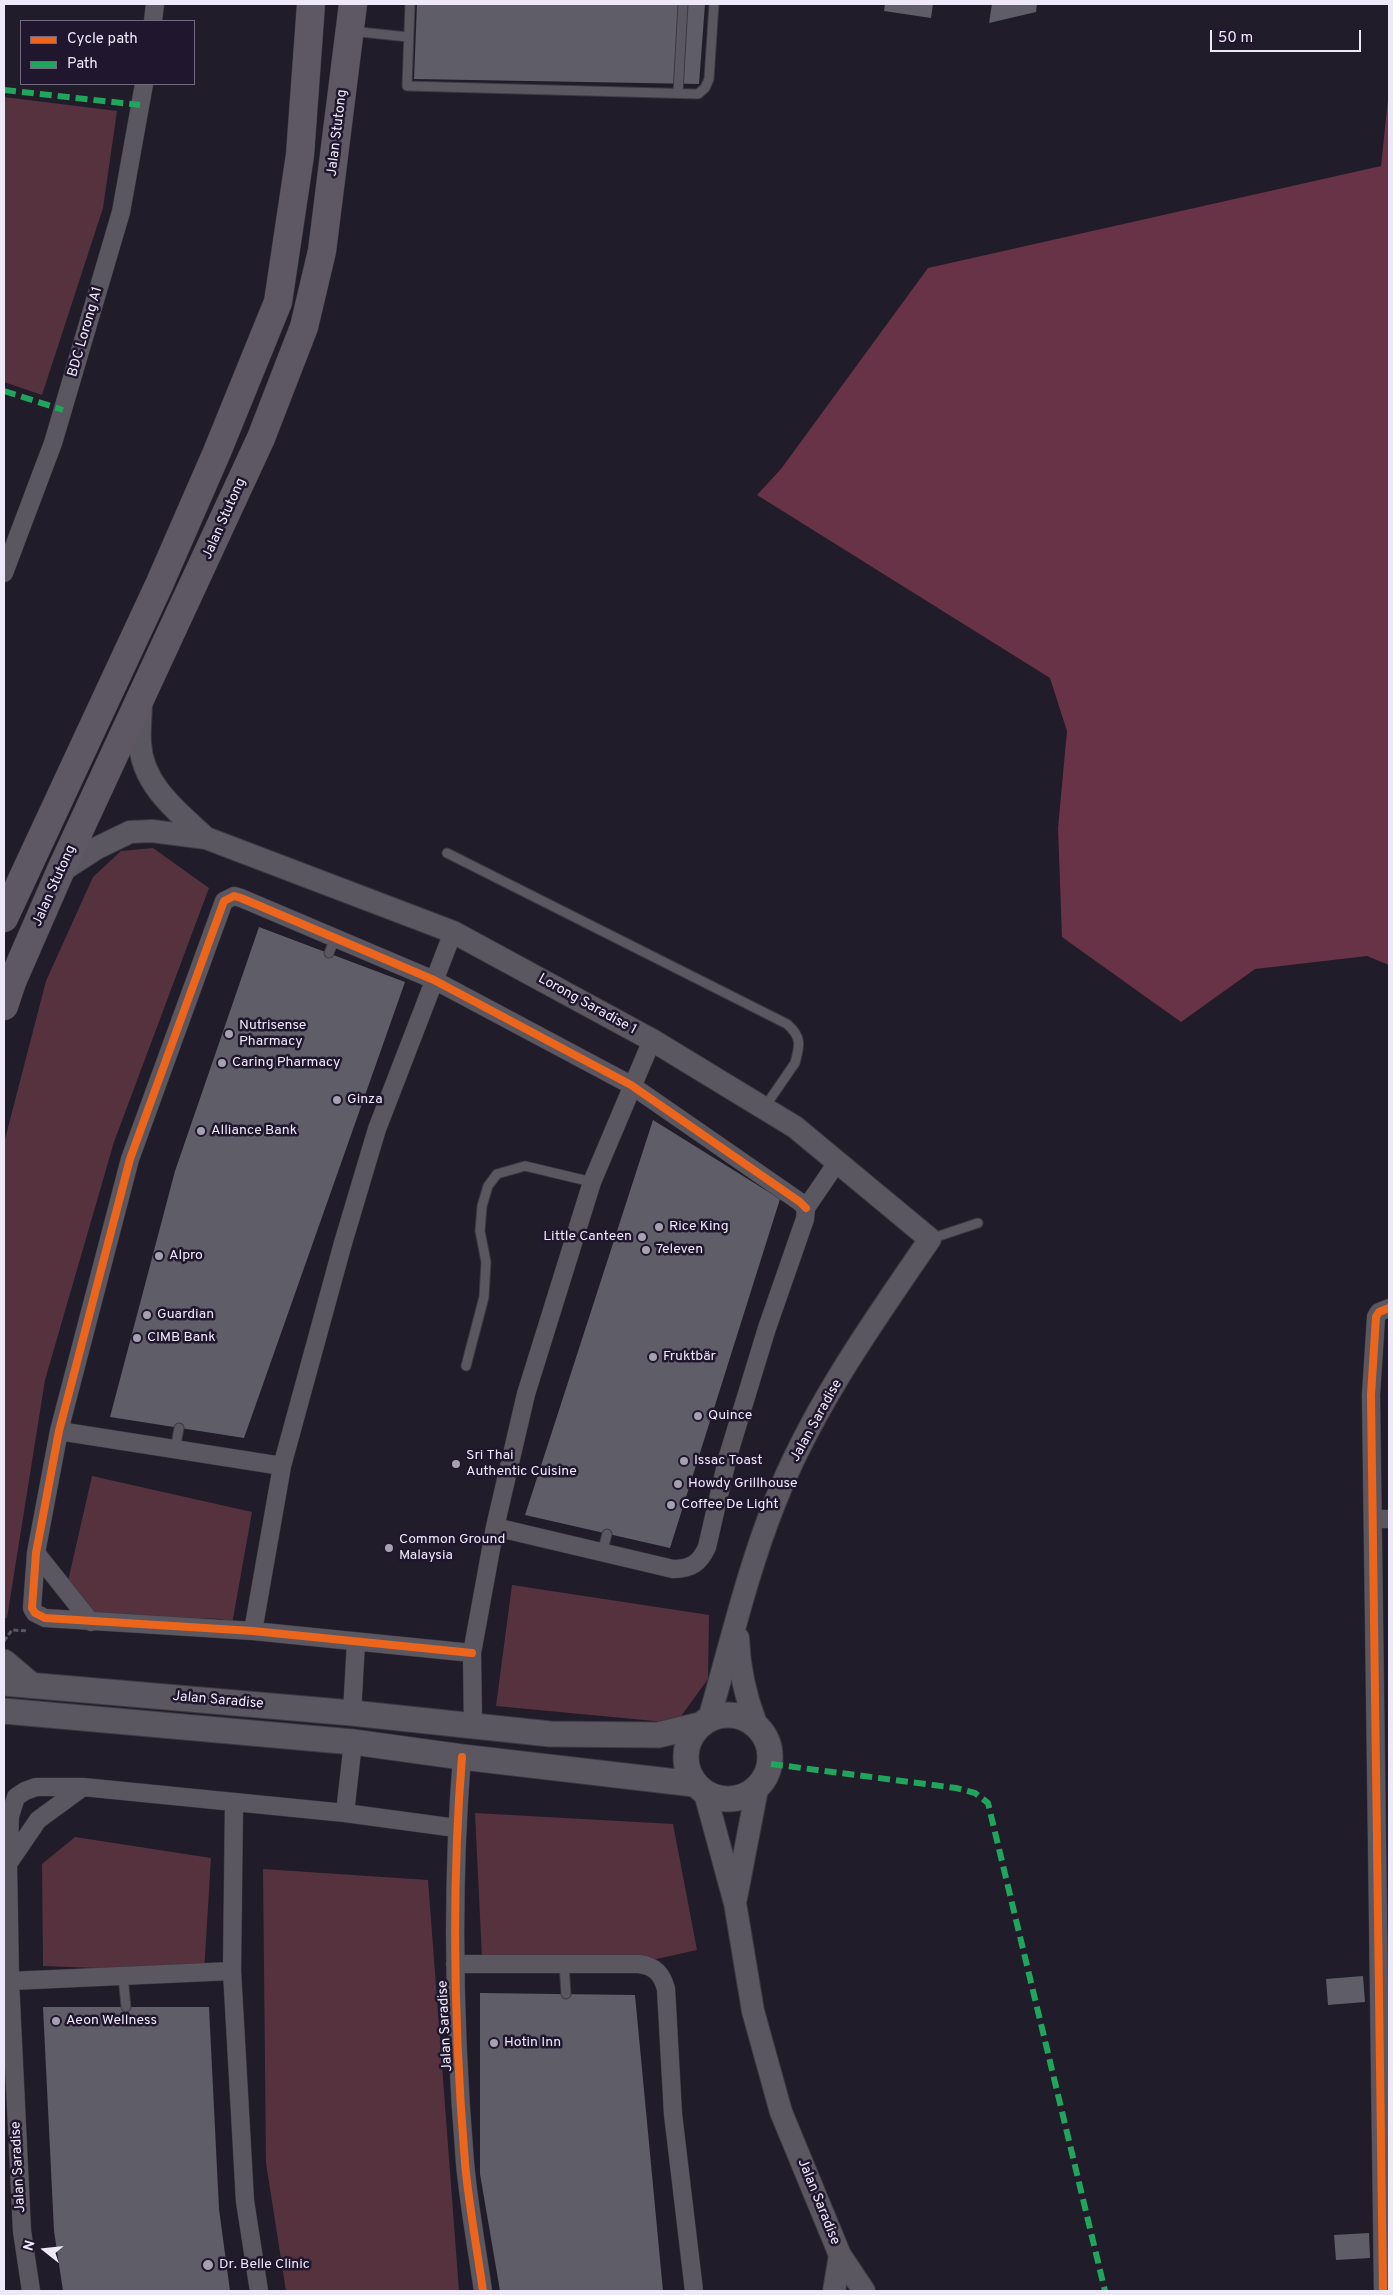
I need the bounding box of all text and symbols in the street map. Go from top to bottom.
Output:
legend [20,20,195,85]
scale bar [1213,20,1364,52]
text: 50 m [1218,29,1253,48]
text: Cycle path [67,30,138,49]
text: Path [67,55,98,74]
street label: Jalan Stutong [324,89,352,177]
street label: BDC Lorong A1 [65,285,107,379]
street label: Jalan Stutong [200,476,250,562]
street label: Jalan Stutong [30,843,80,929]
street label: Lorong Saradise 1 [535,971,639,1039]
place label: Nutrisense Pharmacy [239,1018,306,1050]
marker: Nutrisense Pharmacy [223,1028,235,1040]
place label: Caring Pharmacy [232,1055,341,1071]
marker: Caring Pharmacy [216,1057,228,1069]
place label: Ginza [347,1092,383,1108]
marker: Ginza [331,1094,343,1106]
place label: Alliance Bank [211,1123,297,1139]
marker: Alliance Bank [195,1125,207,1137]
place label: Rice King [669,1219,729,1235]
marker: Rice King [653,1221,665,1233]
place label: Little Canteen [543,1229,632,1245]
marker: Little Canteen [636,1231,648,1243]
place label: 7eleven [656,1242,703,1258]
marker: 7eleven [640,1244,652,1256]
place label: Alpro [169,1248,203,1264]
marker: Alpro [153,1250,165,1262]
place label: Guardian [157,1307,214,1323]
marker: Guardian [141,1309,153,1321]
place label: CIMB Bank [147,1330,216,1346]
marker: CIMB Bank [131,1332,143,1344]
place label: Fruktbär [663,1349,716,1365]
marker: Fruktbär [647,1351,659,1363]
street label: Jalan Saradise [787,1377,847,1465]
place label: Quince [708,1408,752,1424]
marker: Quince [692,1410,704,1422]
place label: Sri Thai Authentic Cuisine [466,1448,577,1480]
place label: Issac Toast [694,1453,763,1469]
marker: Issac Toast [678,1455,690,1467]
marker: Sri Thai Authentic Cuisine [450,1458,462,1470]
place label: Howdy Grillhouse [688,1476,798,1492]
marker: Howdy Grillhouse [672,1478,684,1490]
place label: Coffee De Light [681,1497,778,1513]
marker: Coffee De Light [665,1499,677,1511]
place label: Common Ground Malaysia [399,1532,505,1564]
marker: Common Ground Malaysia [383,1542,395,1554]
street label: Jalan Saradise [172,1689,264,1713]
street label: Jalan Saradise [435,1980,457,2072]
place label: Aeon Wellness [66,2013,157,2029]
marker: Aeon Wellness [50,2015,62,2027]
place label: Hotin Inn [504,2035,561,2051]
marker: Hotin Inn [488,2037,500,2049]
street label: Jalan Saradise [8,2121,30,2213]
street label: Jalan Saradise [793,2156,843,2248]
north arrow [20,2225,70,2275]
text: N [21,2239,40,2253]
place label: Dr. Belle Clinic [219,2257,310,2273]
marker: Dr. Belle Clinic [201,2258,215,2272]

